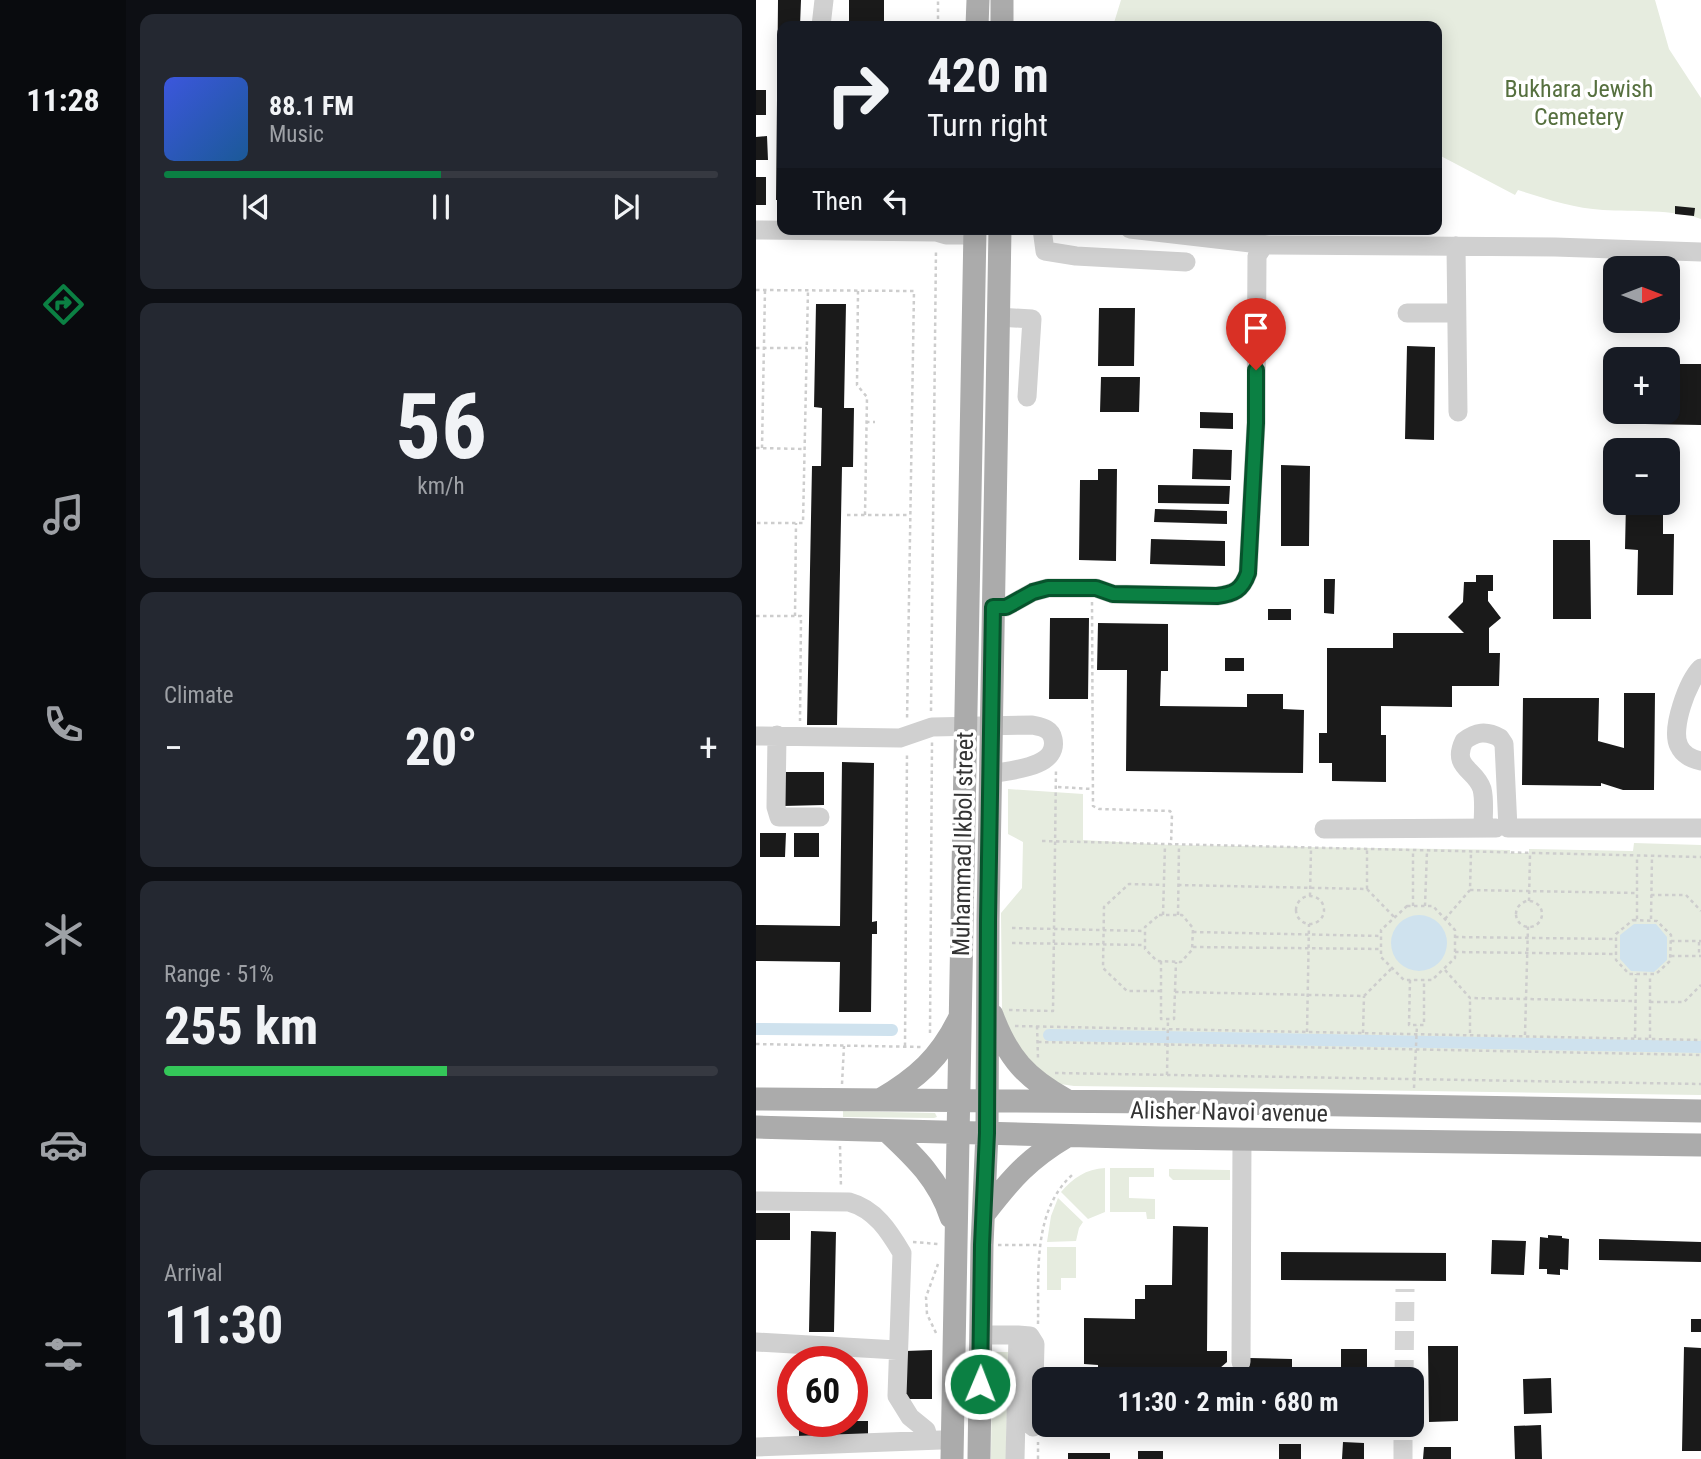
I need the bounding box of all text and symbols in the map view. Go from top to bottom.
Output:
text: 420 m [927,47,1049,104]
icon: right [812,49,903,140]
park label: Bukhara Jewish Cemetery [1505,75,1653,131]
text: 11:28 [26,81,100,119]
text: 88.1 FM [269,91,354,121]
text: Turn right [927,106,1048,144]
text: Music [269,121,324,148]
icon: left [877,182,915,220]
text: Then [812,186,863,216]
icon: previous [237,188,275,226]
icon: pause [422,188,460,226]
icon: next [607,188,645,226]
north arrow [1603,256,1680,332]
map controls [1603,256,1680,515]
icon: directions [39,280,88,329]
pin [1226,298,1286,370]
icon: arrive [1237,309,1275,347]
button: + [1603,347,1680,424]
text: 56 [395,374,487,480]
button: − [1603,438,1680,515]
text: km/h [417,473,465,500]
icon: music [39,490,88,539]
text: Climate [164,682,234,709]
icon: phone [39,700,88,749]
text: 20° [405,717,477,778]
text: − [164,726,183,770]
text: + [699,726,718,770]
street label: Muhammad Ikbol street [947,732,979,956]
icon: climate [39,910,88,959]
text: Range · 51% [164,961,274,988]
text: 255 km [164,996,318,1057]
street label: Alisher Navoi avenue [1130,1096,1328,1128]
icon: car [39,1120,88,1169]
text: Arrival [164,1260,223,1287]
text: 11:30 [164,1295,283,1356]
icon: filters [39,1330,88,1379]
speed limit sign: 60 [777,1346,868,1437]
position arrow [943,1347,1017,1421]
text: 11:30 · 2 min · 680 m [1118,1387,1338,1417]

